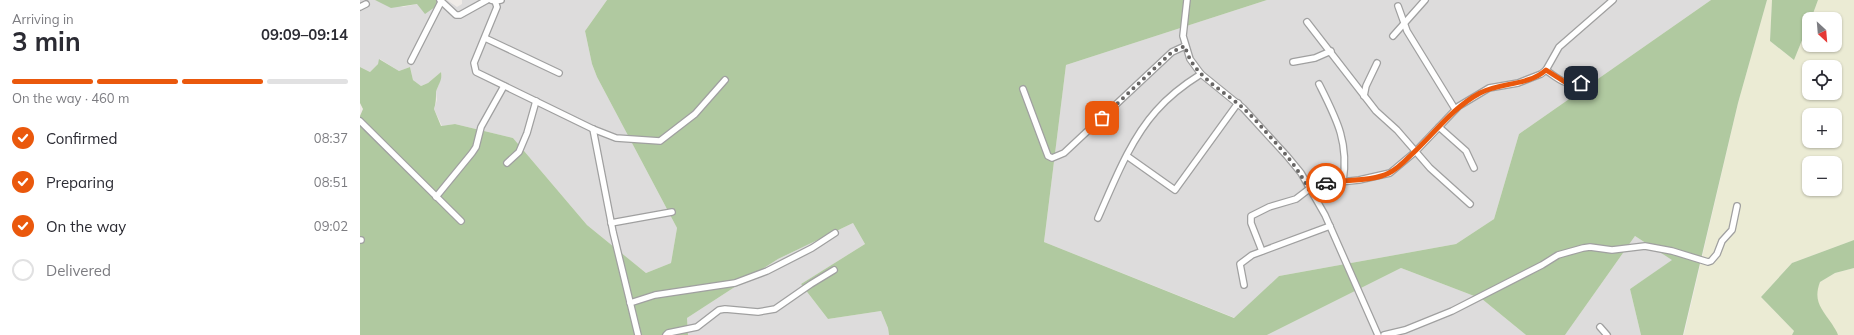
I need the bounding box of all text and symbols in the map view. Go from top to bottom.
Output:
text: Arriving in [12,11,74,27]
north arrow [1802,12,1842,52]
map controls [1802,12,1842,196]
text: 3 min [12,25,81,58]
text: 09:09–09:14 [261,25,348,44]
button: locate [1802,60,1842,100]
pin [1564,66,1598,100]
icon: home [1570,72,1592,94]
text: On the way · 460 m [12,90,129,106]
pin [1085,101,1119,135]
icon: bag [1091,107,1113,129]
button: + [1802,108,1842,148]
icon: check [12,127,34,149]
text: Confirmed [46,129,117,148]
text: 08:37 [314,130,348,146]
button: − [1802,156,1842,196]
courier [1306,163,1346,203]
icon: check [12,171,34,193]
icon: car [1315,172,1337,194]
text: Preparing [46,173,114,192]
text: 08:51 [314,174,348,190]
icon: check [12,215,34,237]
text: On the way [46,217,126,236]
text: 09:02 [314,218,348,234]
text: Delivered [46,261,111,280]

